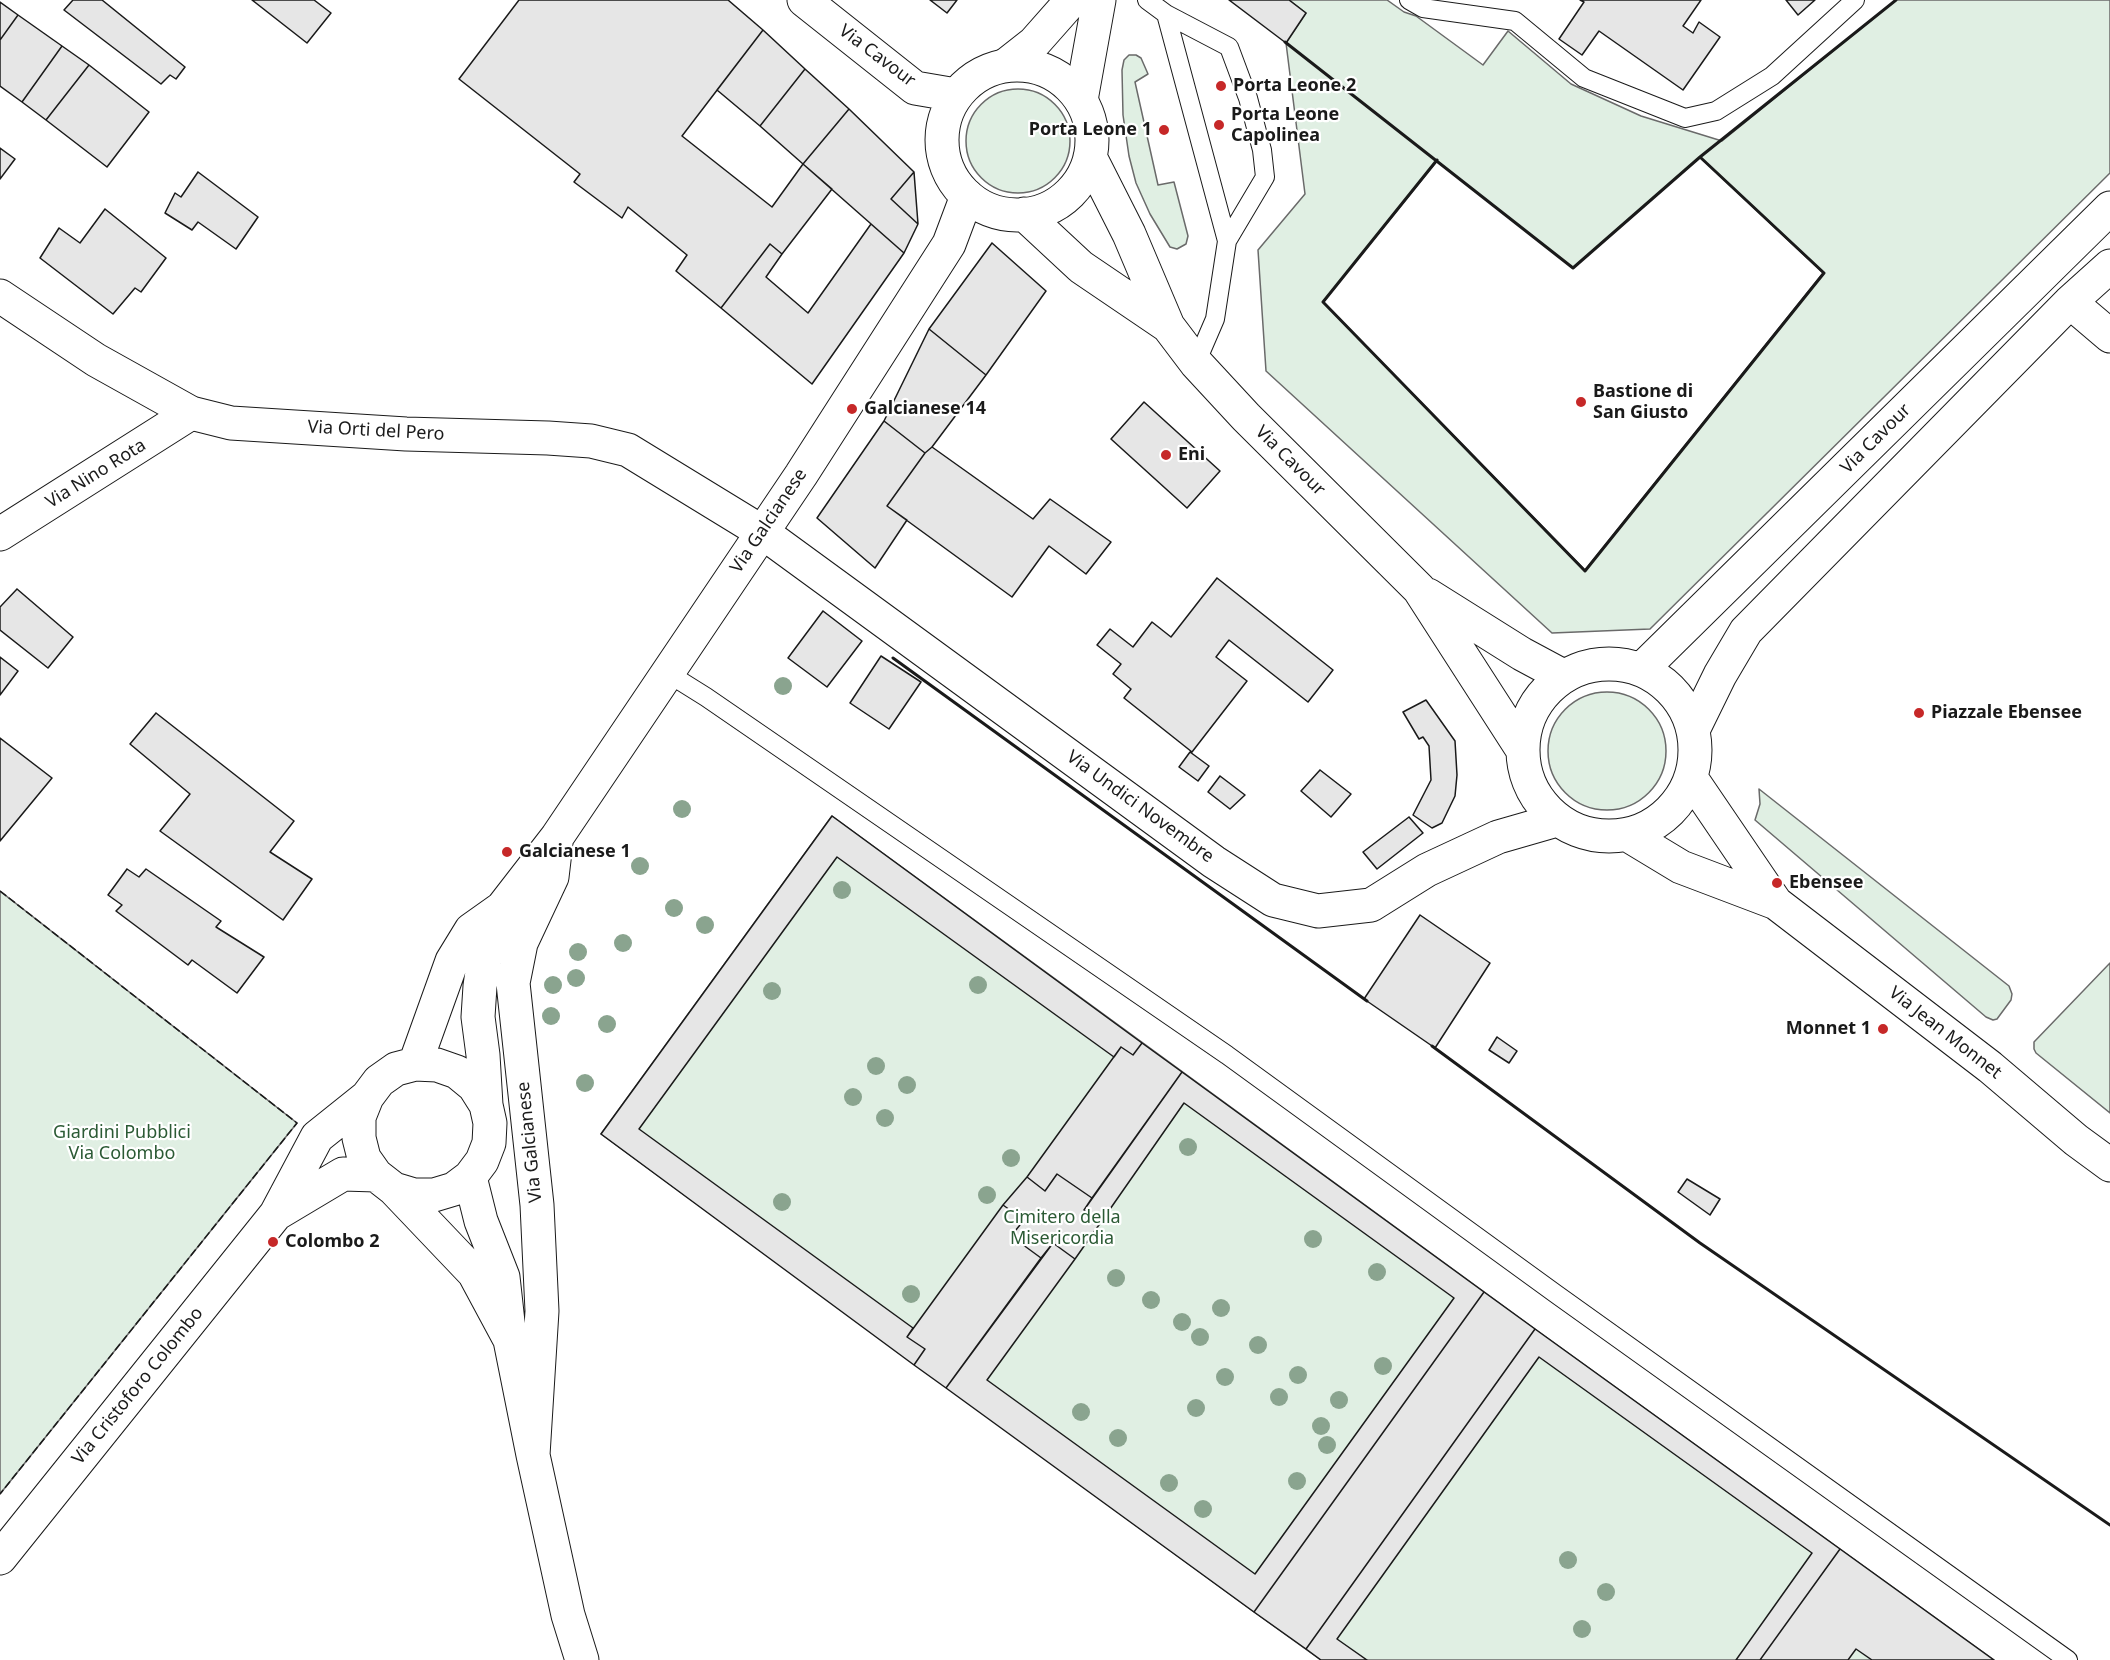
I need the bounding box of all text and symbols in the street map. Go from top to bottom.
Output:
street label: Via Cavour [834,20,920,92]
place label: Porta Leone 2 [1233,75,1356,97]
marker: Porta Leone 2 [1214,79,1228,93]
place label: Porta Leone Capolinea [1231,104,1339,146]
marker: Porta Leone Capolinea [1212,118,1226,132]
place label: Porta Leone 1 [1029,119,1152,141]
marker: Porta Leone 1 [1157,123,1171,137]
place label: Bastione di San Giusto [1593,381,1693,424]
marker: Bastione di San Giusto [1574,395,1588,409]
place label: Galcianese 14 [864,398,986,420]
street label: Via Cavour [1836,399,1916,479]
marker: Galcianese 14 [845,402,859,416]
street label: Via Orti del Pero [307,417,445,445]
street label: Via Cavour [1250,421,1330,501]
street label: Via Nino Rota [42,435,150,513]
place label: Eni [1178,444,1205,466]
marker: Eni [1159,448,1173,462]
street label: Via Galcianese [726,465,812,577]
place label: Piazzale Ebensee [1931,702,2082,724]
marker: Piazzale Ebensee [1912,706,1926,720]
street label: Via Undici Novembre [1062,746,1218,868]
place label: Galcianese 1 [519,841,631,863]
marker: Galcianese 1 [500,845,514,859]
place label: Ebensee [1789,872,1863,894]
marker: Ebensee [1770,876,1784,890]
street label: Via Jean Monnet [1884,982,2006,1084]
place label: Monnet 1 [1786,1018,1871,1040]
marker: Monnet 1 [1876,1022,1890,1036]
street label: Via Galcianese [513,1080,547,1204]
park label: Giardini Pubblici Via Colombo [53,1122,191,1164]
park label: Cimitero della Misericordia [1003,1207,1121,1250]
place label: Colombo 2 [285,1231,380,1253]
marker: Colombo 2 [266,1235,280,1249]
street label: Via Cristoforo Colombo [68,1303,208,1469]

